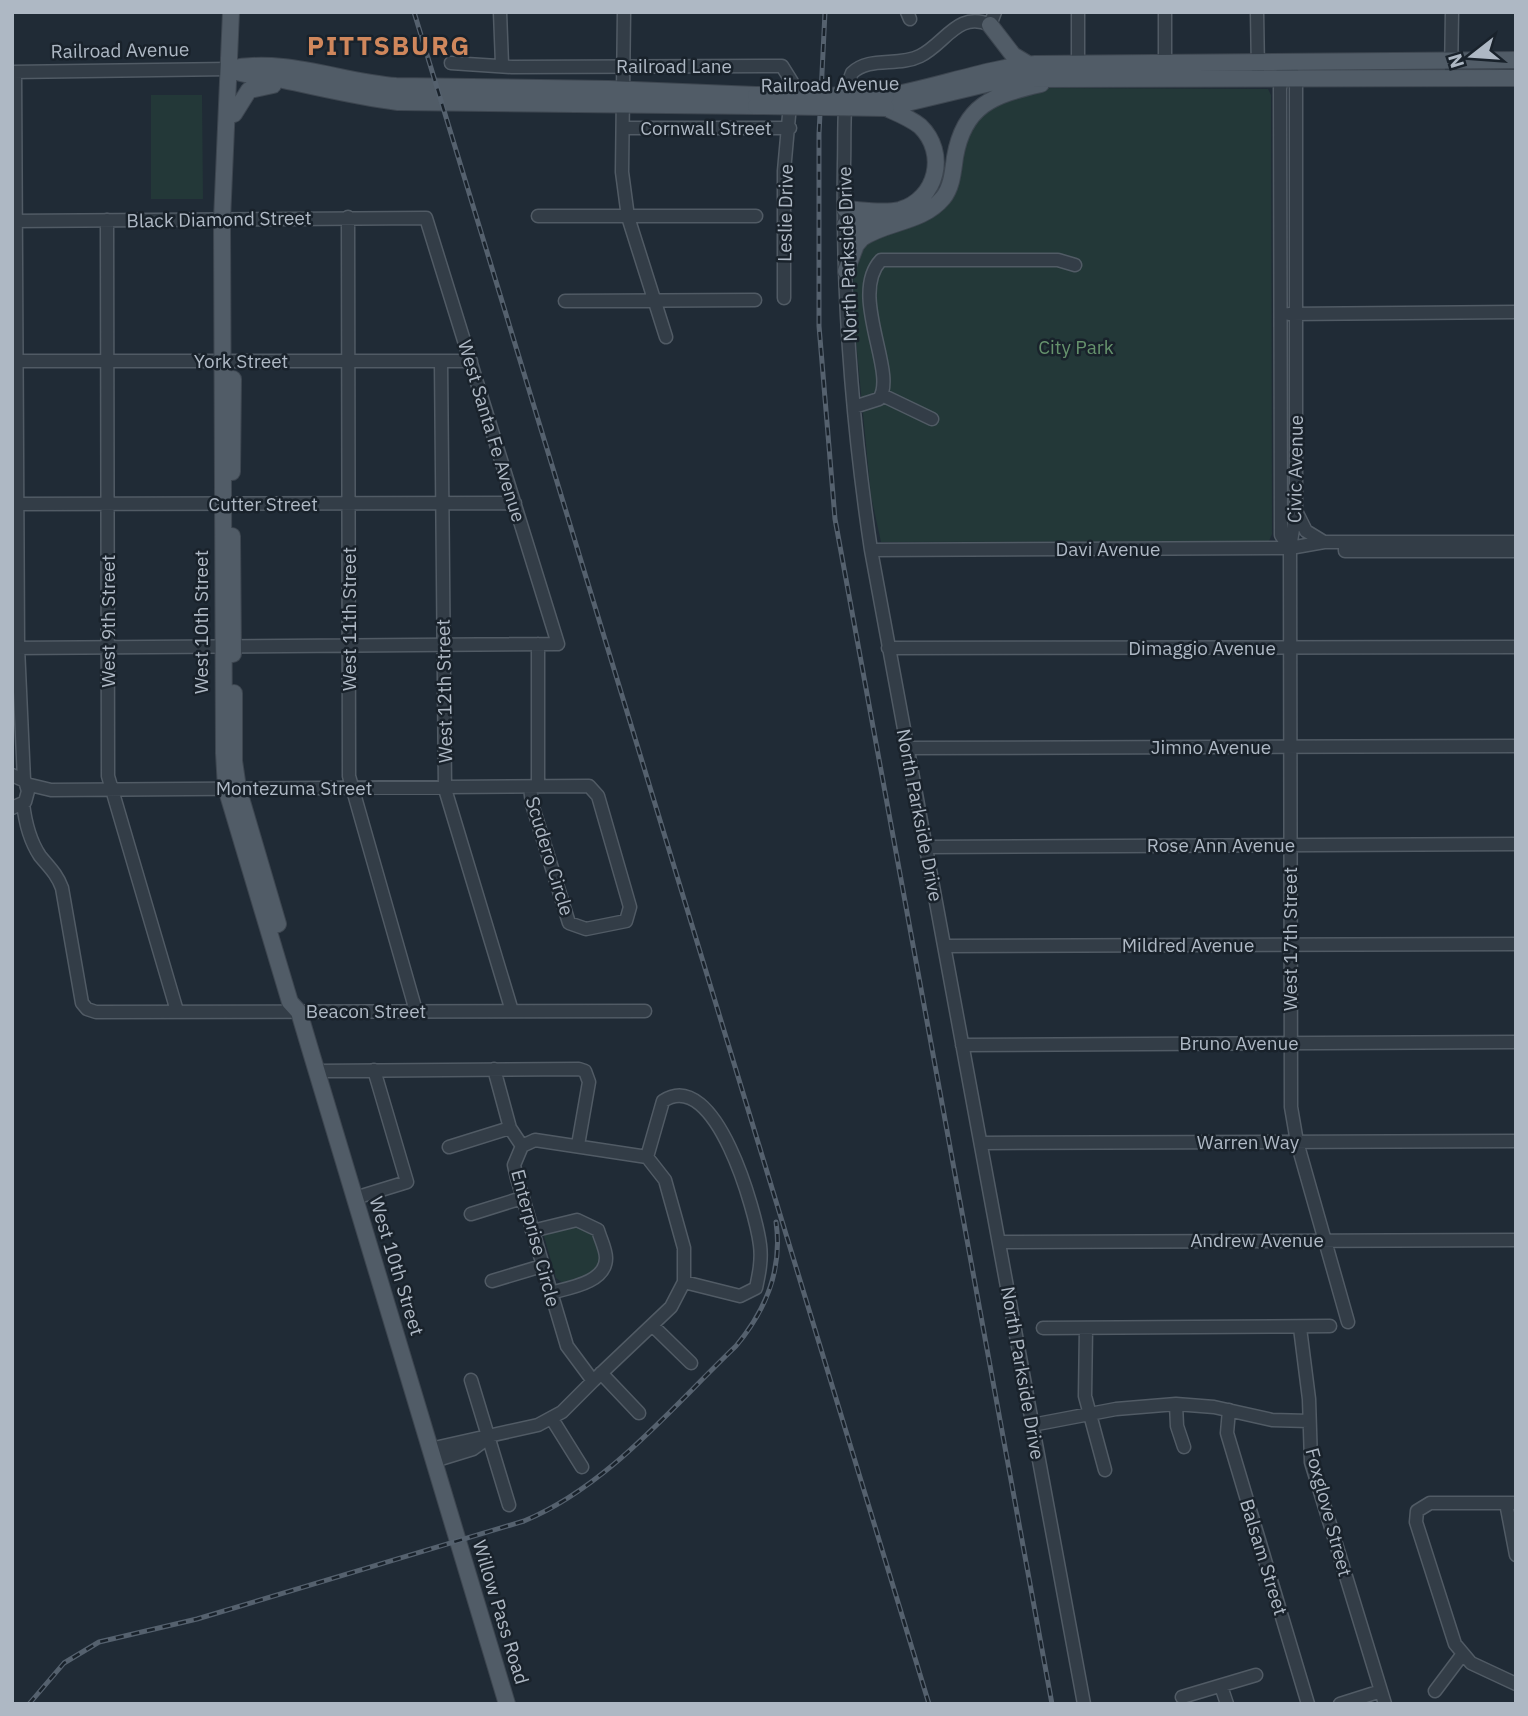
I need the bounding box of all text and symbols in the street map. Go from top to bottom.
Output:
north arrow [1437,21,1507,91]
district label: PITTSBURG [307,28,471,62]
street label: Railroad Avenue [50,37,190,63]
text: N [1442,51,1469,71]
street label: Railroad Lane [616,54,732,78]
street label: Railroad Avenue [760,71,900,97]
street label: Cornwall Street [640,116,772,140]
street label: Leslie Drive [772,164,798,262]
street label: North Parkside Drive [832,166,862,342]
street label: Black Diamond Street [126,205,312,233]
park label: City Park [1038,335,1114,359]
street label: West Santa Fe Avenue [453,337,531,525]
street label: York Street [194,349,288,373]
street label: Civic Avenue [1282,415,1308,523]
street label: Cutter Street [208,492,318,516]
street label: Davi Avenue [1056,537,1160,561]
street label: West 11th Street [337,547,361,691]
street label: West 10th Street [189,550,213,694]
street label: West 9th Street [96,555,120,687]
street label: West 12th Street [431,619,457,763]
street label: Dimaggio Avenue [1128,636,1276,660]
street label: North Parkside Drive [891,727,949,903]
street label: Jimno Avenue [1151,735,1271,759]
street label: Montezuma Street [216,776,372,800]
street label: Scudero Circle [520,793,580,919]
street label: Rose Ann Avenue [1147,833,1295,857]
street label: West 17th Street [1278,867,1302,1011]
street label: Mildred Avenue [1122,933,1254,957]
street label: Beacon Street [306,999,426,1023]
street label: Bruno Avenue [1179,1031,1299,1055]
street label: Warren Way [1197,1130,1300,1154]
street label: Enterprise Circle [506,1167,566,1309]
street label: West 10th Street [364,1194,430,1338]
street label: Andrew Avenue [1190,1228,1324,1252]
street label: North Parkside Drive [996,1285,1050,1461]
street label: Foxglove Street [1300,1445,1358,1579]
street label: Balsam Street [1235,1496,1293,1618]
street label: Willow Pass Road [468,1537,534,1687]

